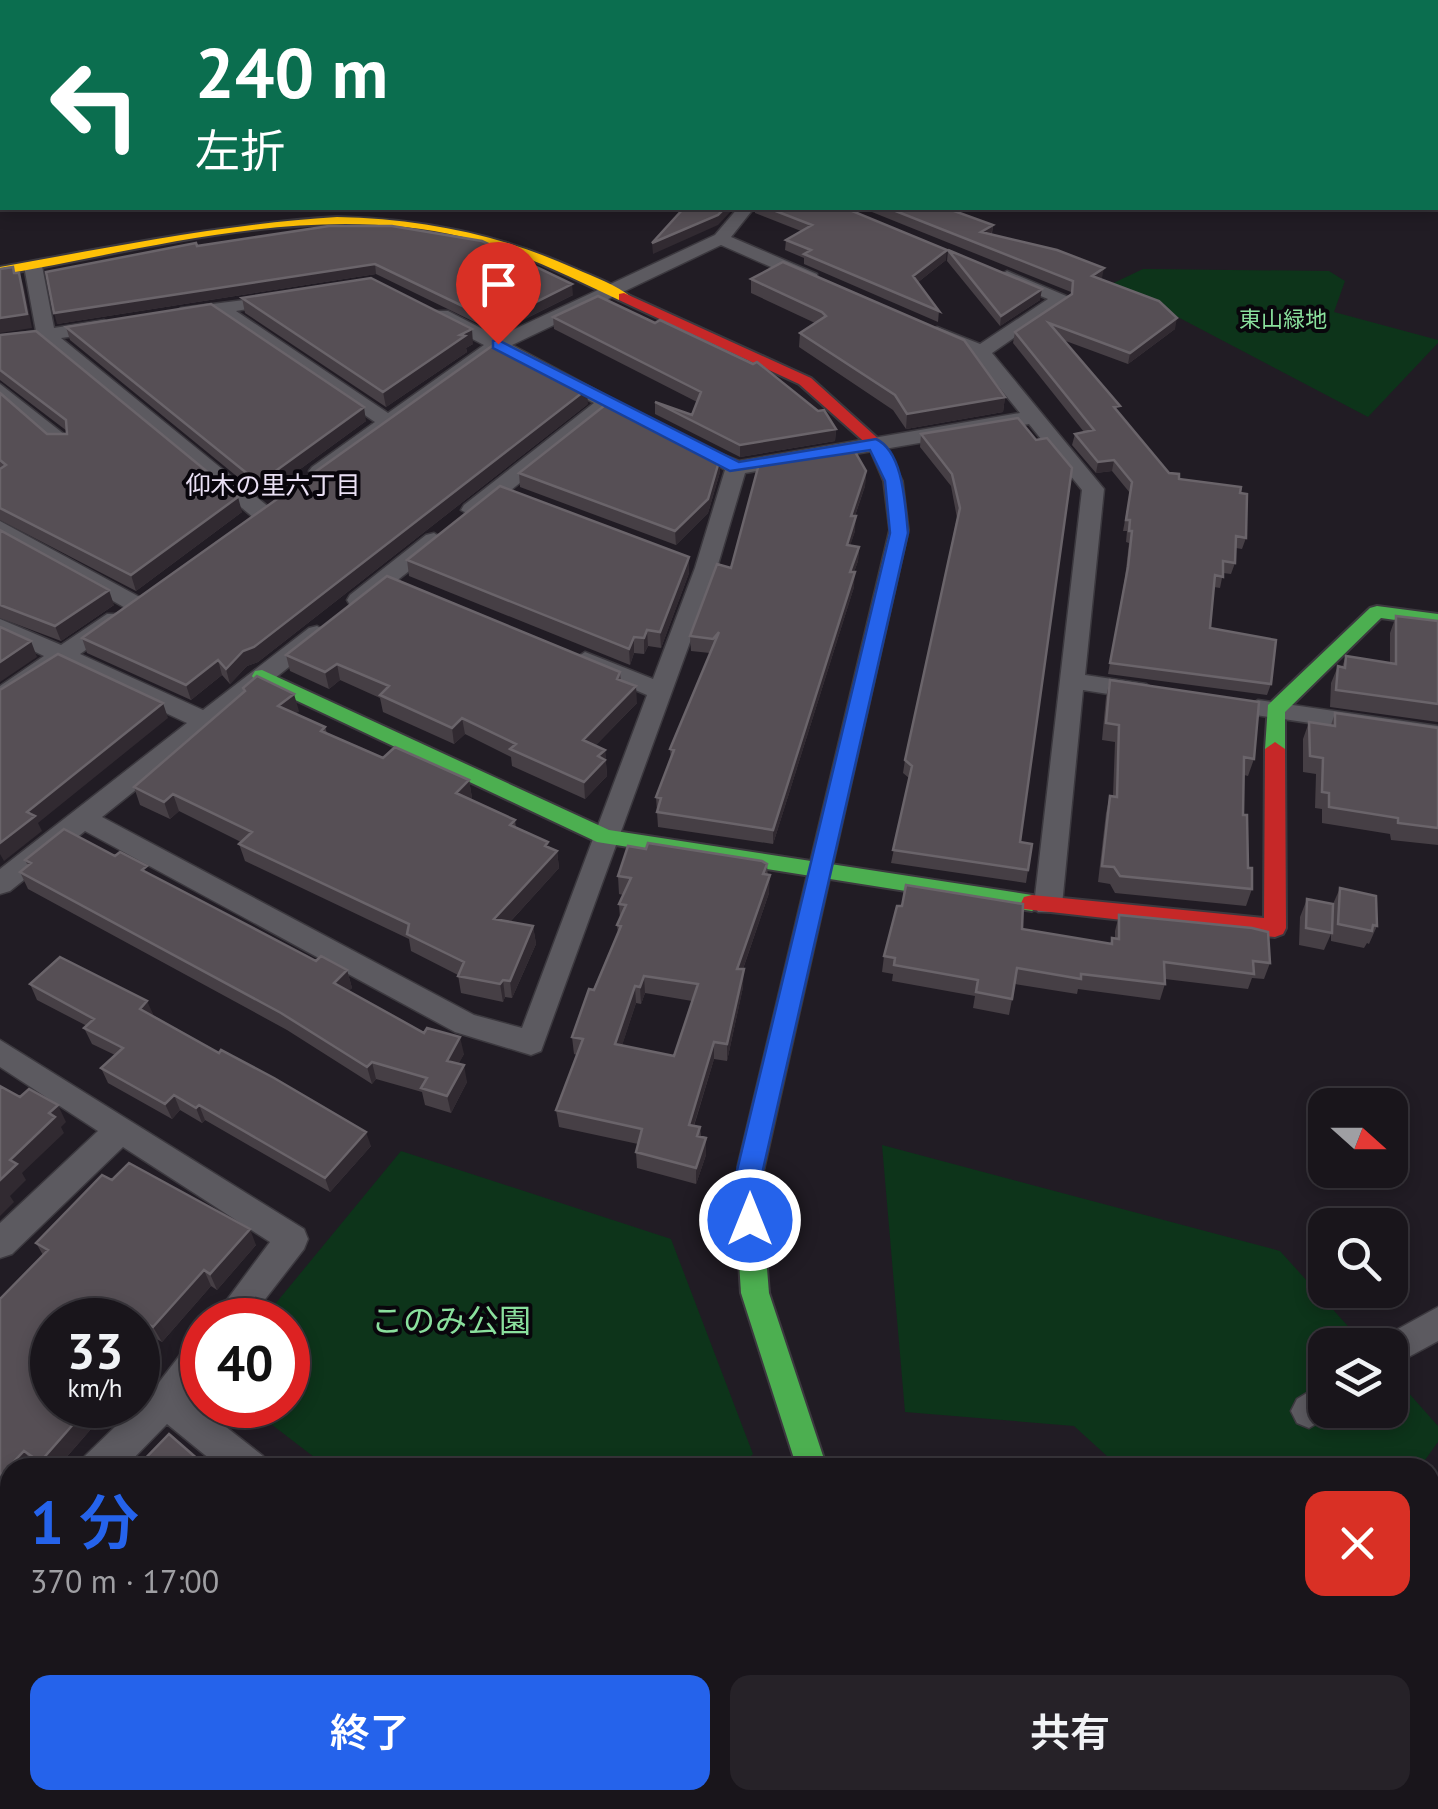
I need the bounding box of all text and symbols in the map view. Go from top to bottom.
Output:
text: 240 m [195,27,388,117]
icon: left [30,40,160,170]
text: 左折 [195,121,285,179]
pin [456,242,541,345]
icon: arrive [471,257,526,312]
park label: 東山緑地 [1239,305,1327,333]
district label: 仰木の里六丁目 [185,469,361,501]
north arrow [1308,1088,1408,1188]
map controls [1308,1088,1408,1428]
position arrow [698,1168,802,1272]
button: search [1308,1208,1408,1308]
speed limit sign: 40 [180,1298,310,1428]
park label: このみ公園 [371,1299,531,1341]
text: 33 [67,1318,123,1383]
button: layers [1308,1328,1408,1428]
text: km/h [68,1372,122,1404]
text: 1 分 [30,1483,139,1561]
button: close [1305,1491,1410,1596]
text: 370 m · 17:00 [30,1560,219,1602]
button: 終了 [30,1675,710,1790]
button: 共有 [730,1675,1410,1790]

